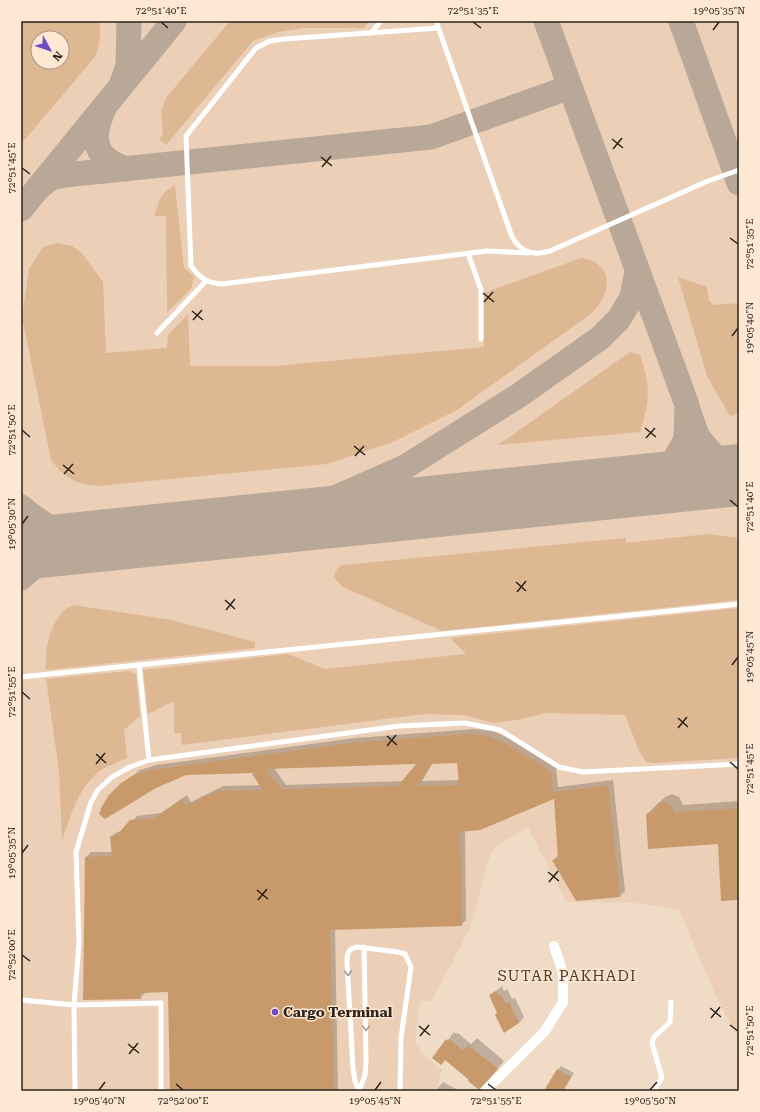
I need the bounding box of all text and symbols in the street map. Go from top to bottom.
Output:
text: 72°51'40"E [135,5,187,16]
text: 72°51'35"E [447,5,499,16]
text: 19°05'35"N [693,5,745,16]
north arrow [30,30,70,70]
text: N [49,49,65,64]
text: 72°51'45"E [6,142,17,194]
text: 72°51'35"E [744,218,755,270]
text: 19°05'40"N [744,302,755,354]
text: 72°51'50"E [6,404,17,456]
text: 72°51'40"E [744,481,755,533]
text: 19°05'30"N [6,498,17,550]
text: 19°05'45"N [744,631,755,683]
text: 72°51'55"E [6,666,17,718]
text: 72°51'45"E [744,743,755,795]
text: 19°05'35"N [6,827,17,879]
text: 72°52'00"E [6,929,17,981]
district label: SUTAR PAKHADI [497,967,637,985]
one-way arrow [343,970,352,976]
place label: Cargo Terminal [283,1004,393,1020]
text: 72°51'50"E [744,1005,755,1057]
marker: Cargo Terminal [270,1007,280,1017]
one-way arrow [361,1025,370,1031]
text: 19°05'40"N [73,1095,125,1106]
text: 72°52'00"E [157,1095,209,1106]
text: 19°05'45"N [349,1095,401,1106]
text: 72°51'55"E [470,1095,522,1106]
text: 19°05'50"N [624,1095,676,1106]

